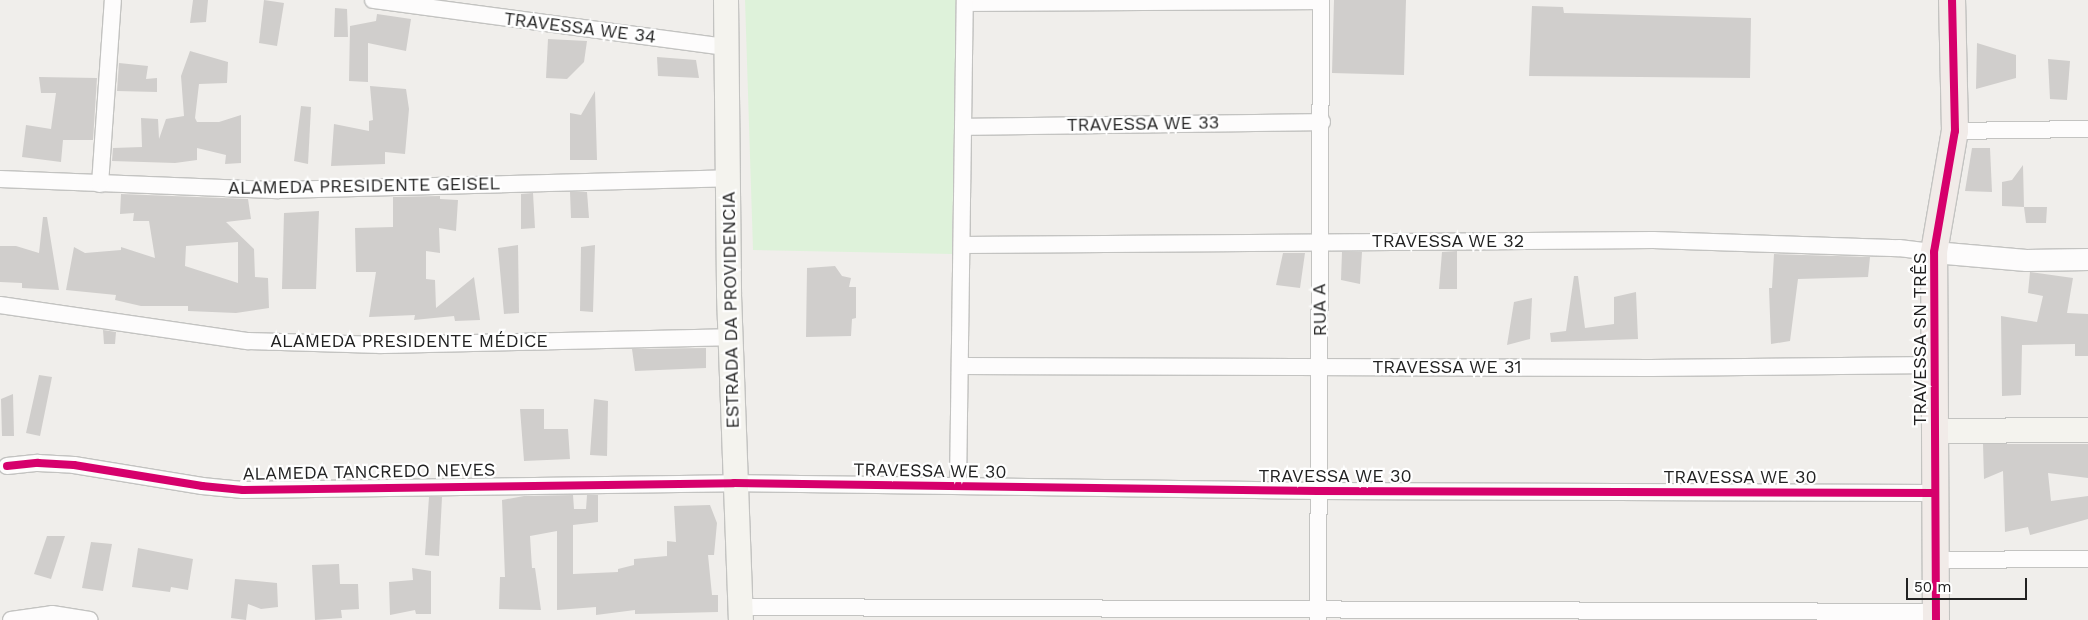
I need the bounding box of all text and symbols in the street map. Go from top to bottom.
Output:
street label: TRAVESSA WE 34 [502,8,658,48]
street label: TRAVESSA WE 33 [1066,112,1220,136]
street label: ALAMEDA PRESIDENTE GEISEL [227,173,501,199]
street label: ESTRADA DA PROVIDENCIA [718,191,744,429]
street label: TRAVESSA WE 32 [1371,230,1525,252]
street label: TRAVESSA SN TRÊS [1909,252,1931,426]
street label: RUA A [1309,283,1331,337]
street label: ALAMEDA PRESIDENTE MÉDICE [270,330,548,352]
street label: TRAVESSA WE 31 [1372,356,1522,378]
street label: ALAMEDA TANCREDO NEVES [242,459,496,485]
street label: TRAVESSA WE 30 [853,459,1007,483]
street label: TRAVESSA WE 30 [1258,465,1412,487]
street label: TRAVESSA WE 30 [1663,466,1817,488]
scale bar [1908,568,2029,600]
text: 50 m [1914,578,1951,596]

